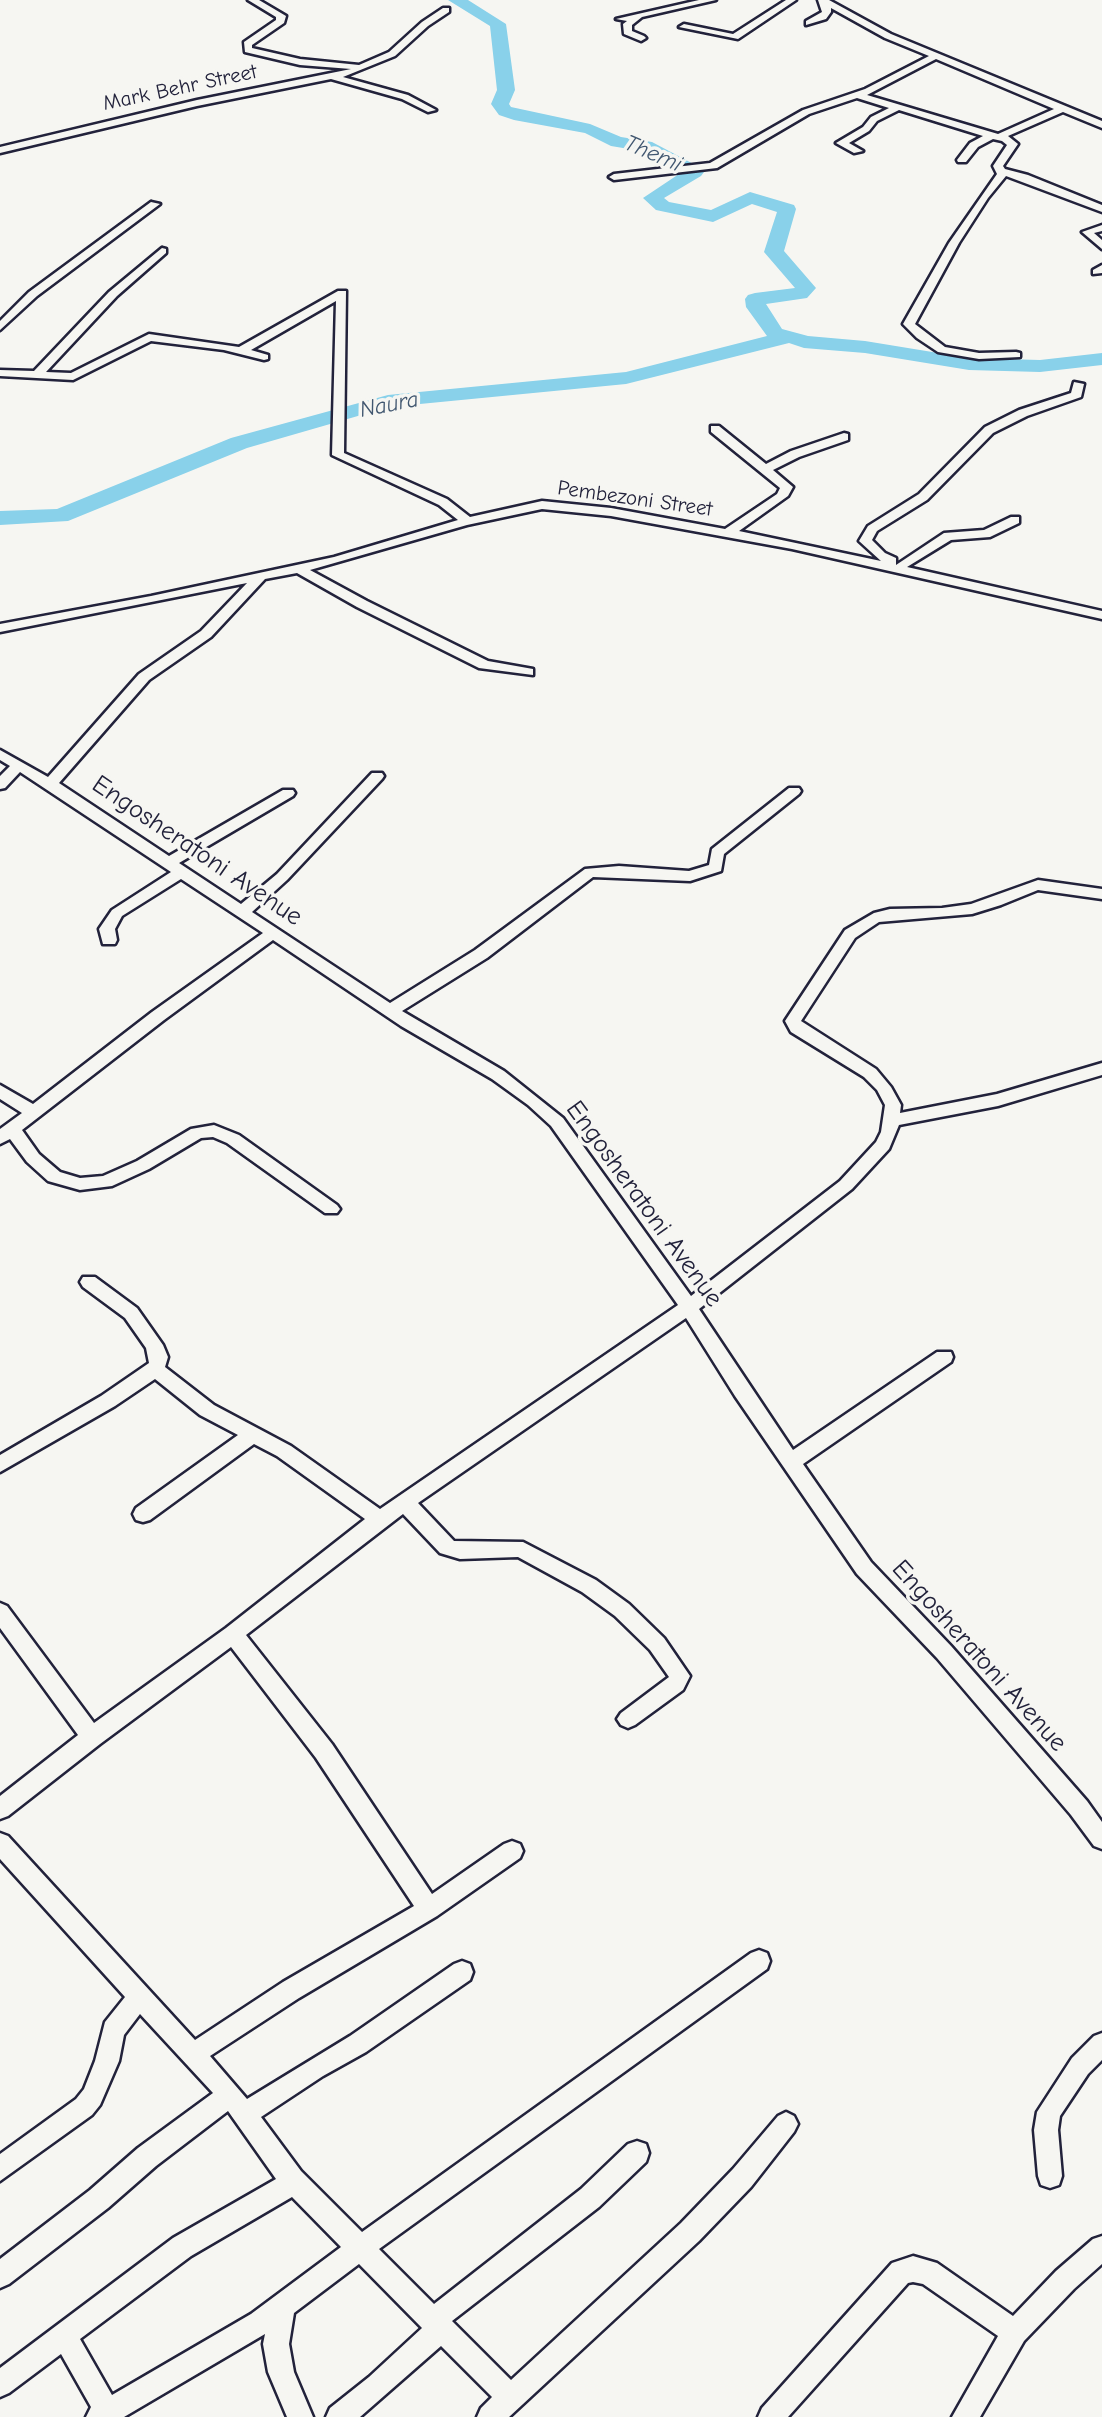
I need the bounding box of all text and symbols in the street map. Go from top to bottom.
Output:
street label: Mark Behr Street [101,59,259,117]
water label: Themi [620,130,686,178]
water label: Naura [357,386,421,424]
street label: Pembezoni Street [556,476,714,522]
street label: Engosheratoni Avenue [86,769,308,933]
street label: Engosheratoni Avenue [559,1095,729,1313]
street label: Engosheratoni Avenue [885,1554,1073,1758]

